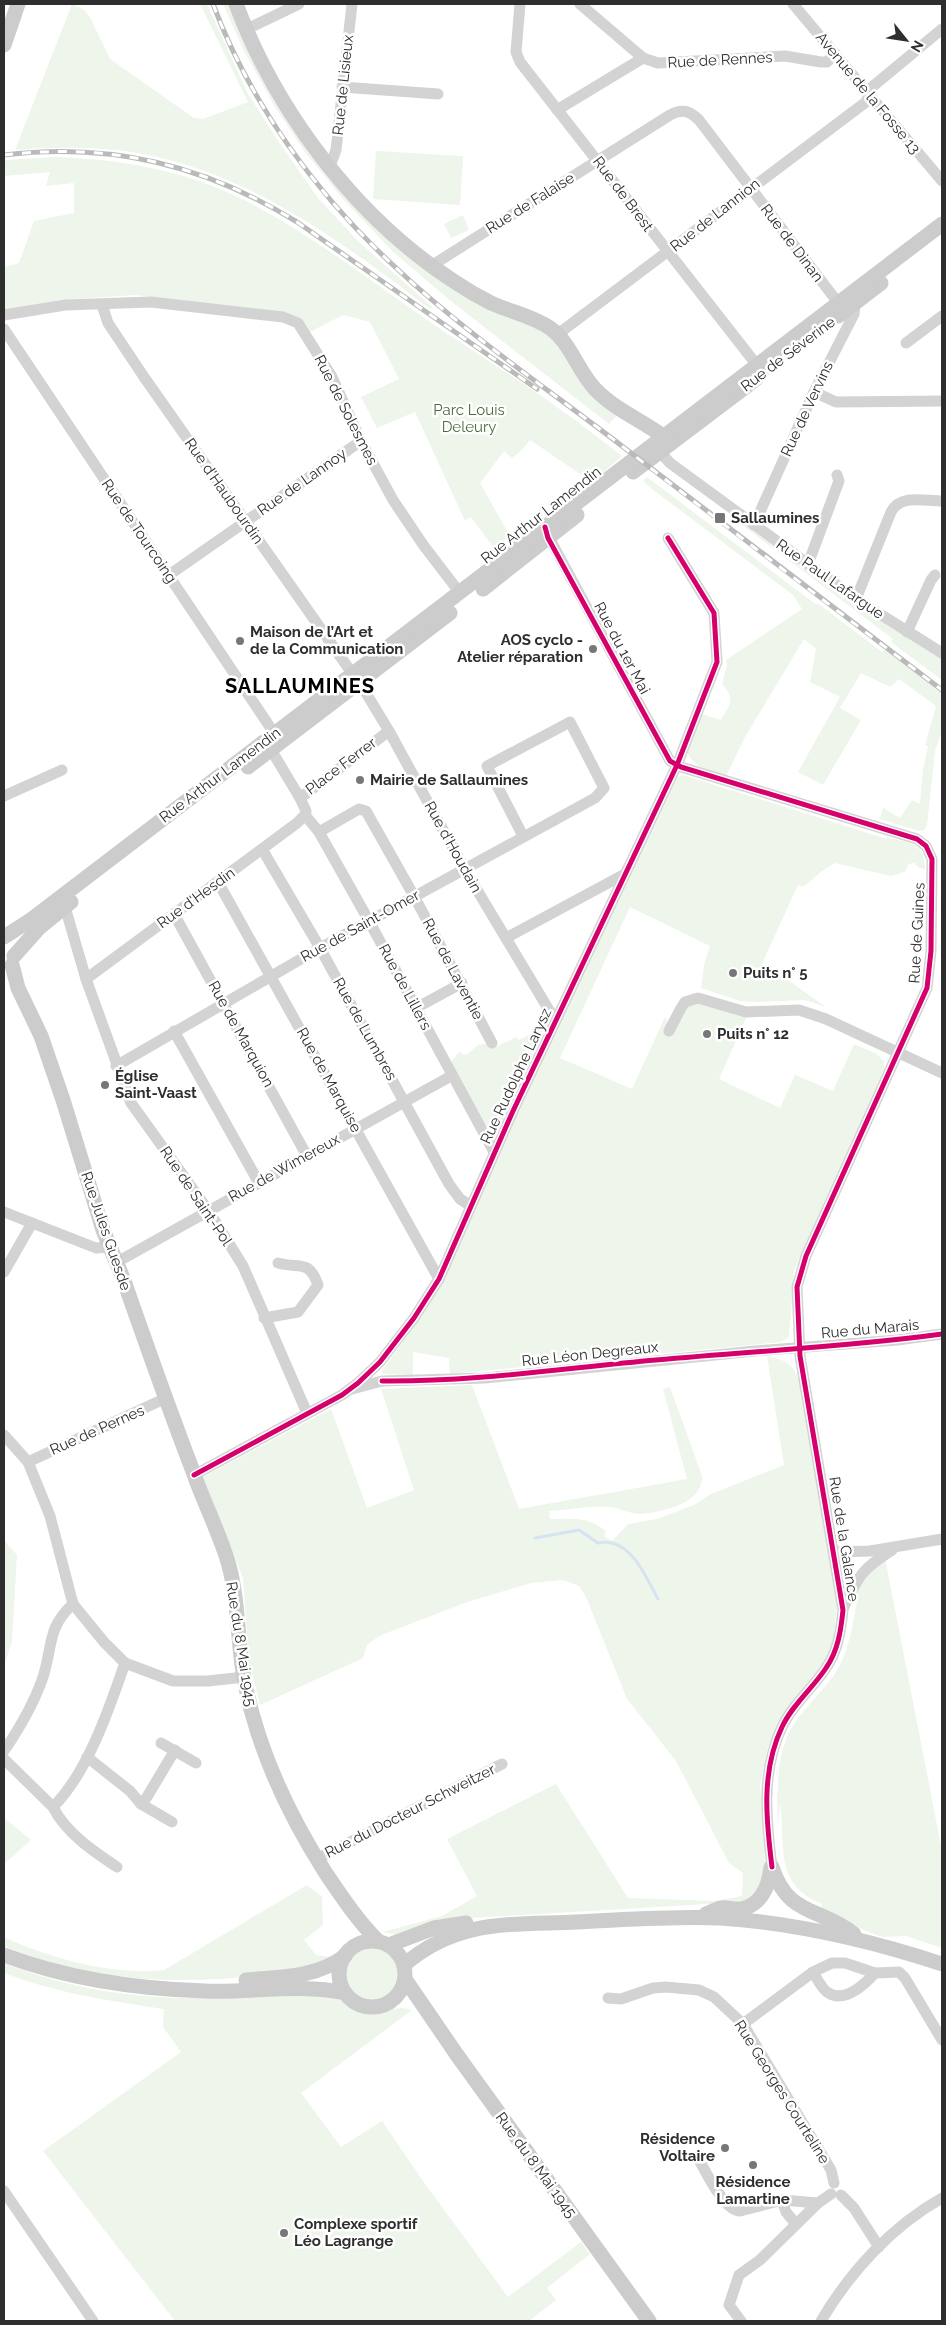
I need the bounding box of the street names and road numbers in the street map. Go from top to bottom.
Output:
street label: Avenue de la Fosse 13 [812,28,924,158]
street label: Rue de Lisieux [329,33,357,136]
street label: Rue de Rennes [667,48,773,72]
street label: Rue de Brest [589,153,657,235]
street label: Rue de Falaise [482,169,578,237]
street label: Rue de Lannion [667,174,763,256]
street label: Rue de Dinan [757,201,827,285]
street label: Rue de Séverine [737,313,839,395]
street label: Rue de Solesmes [310,352,382,468]
street label: Rue de Vervins [777,358,837,460]
street label: Rue d'Haubourdin [181,435,267,547]
street label: Rue de Lannoy [254,445,350,519]
street label: Rue Arthur Lamendin [477,463,605,567]
street label: Rue de Tourcoing [98,476,180,586]
street label: Rue Paul Lafargue [773,535,887,623]
street label: Rue du 1er Mai [590,599,654,697]
street label: Rue Arthur Lamendin [156,724,284,826]
street label: Place Ferrer [302,733,380,798]
street label: Rue d'Houdain [420,798,486,896]
street label: Rue d'Hesdin [154,864,238,932]
street label: Rue de Guines [905,882,929,984]
street label: Rue de Saint-Omer [298,886,423,966]
street label: Rue de Laventie [419,915,487,1023]
street label: Rue de Lillers [375,941,435,1033]
street label: Rue de Lumbres [329,974,401,1084]
street label: Rue de Marquion [204,978,278,1090]
street label: Rue Rudolphe Larysz [477,1005,555,1147]
street label: Rue de Marquise [293,1024,365,1136]
street label: Rue de Wimereux [225,1130,343,1206]
street label: Rue de Saint-Pol [156,1143,236,1250]
street label: Rue Jules Guesde [77,1169,135,1293]
street label: Rue du Marais [820,1316,920,1342]
street label: Rue Léon Degreaux [521,1338,660,1370]
street label: Rue de Pernes [47,1401,147,1459]
street label: Rue de la Galance [825,1475,863,1603]
street label: Rue du 8 Mai 1945 [222,1580,260,1708]
street label: Rue du Docteur Schweitzer [322,1760,499,1862]
street label: Rue Georges Courteline [730,2017,834,2167]
street label: Rue du 8 Mai 1945 [492,2109,580,2221]

